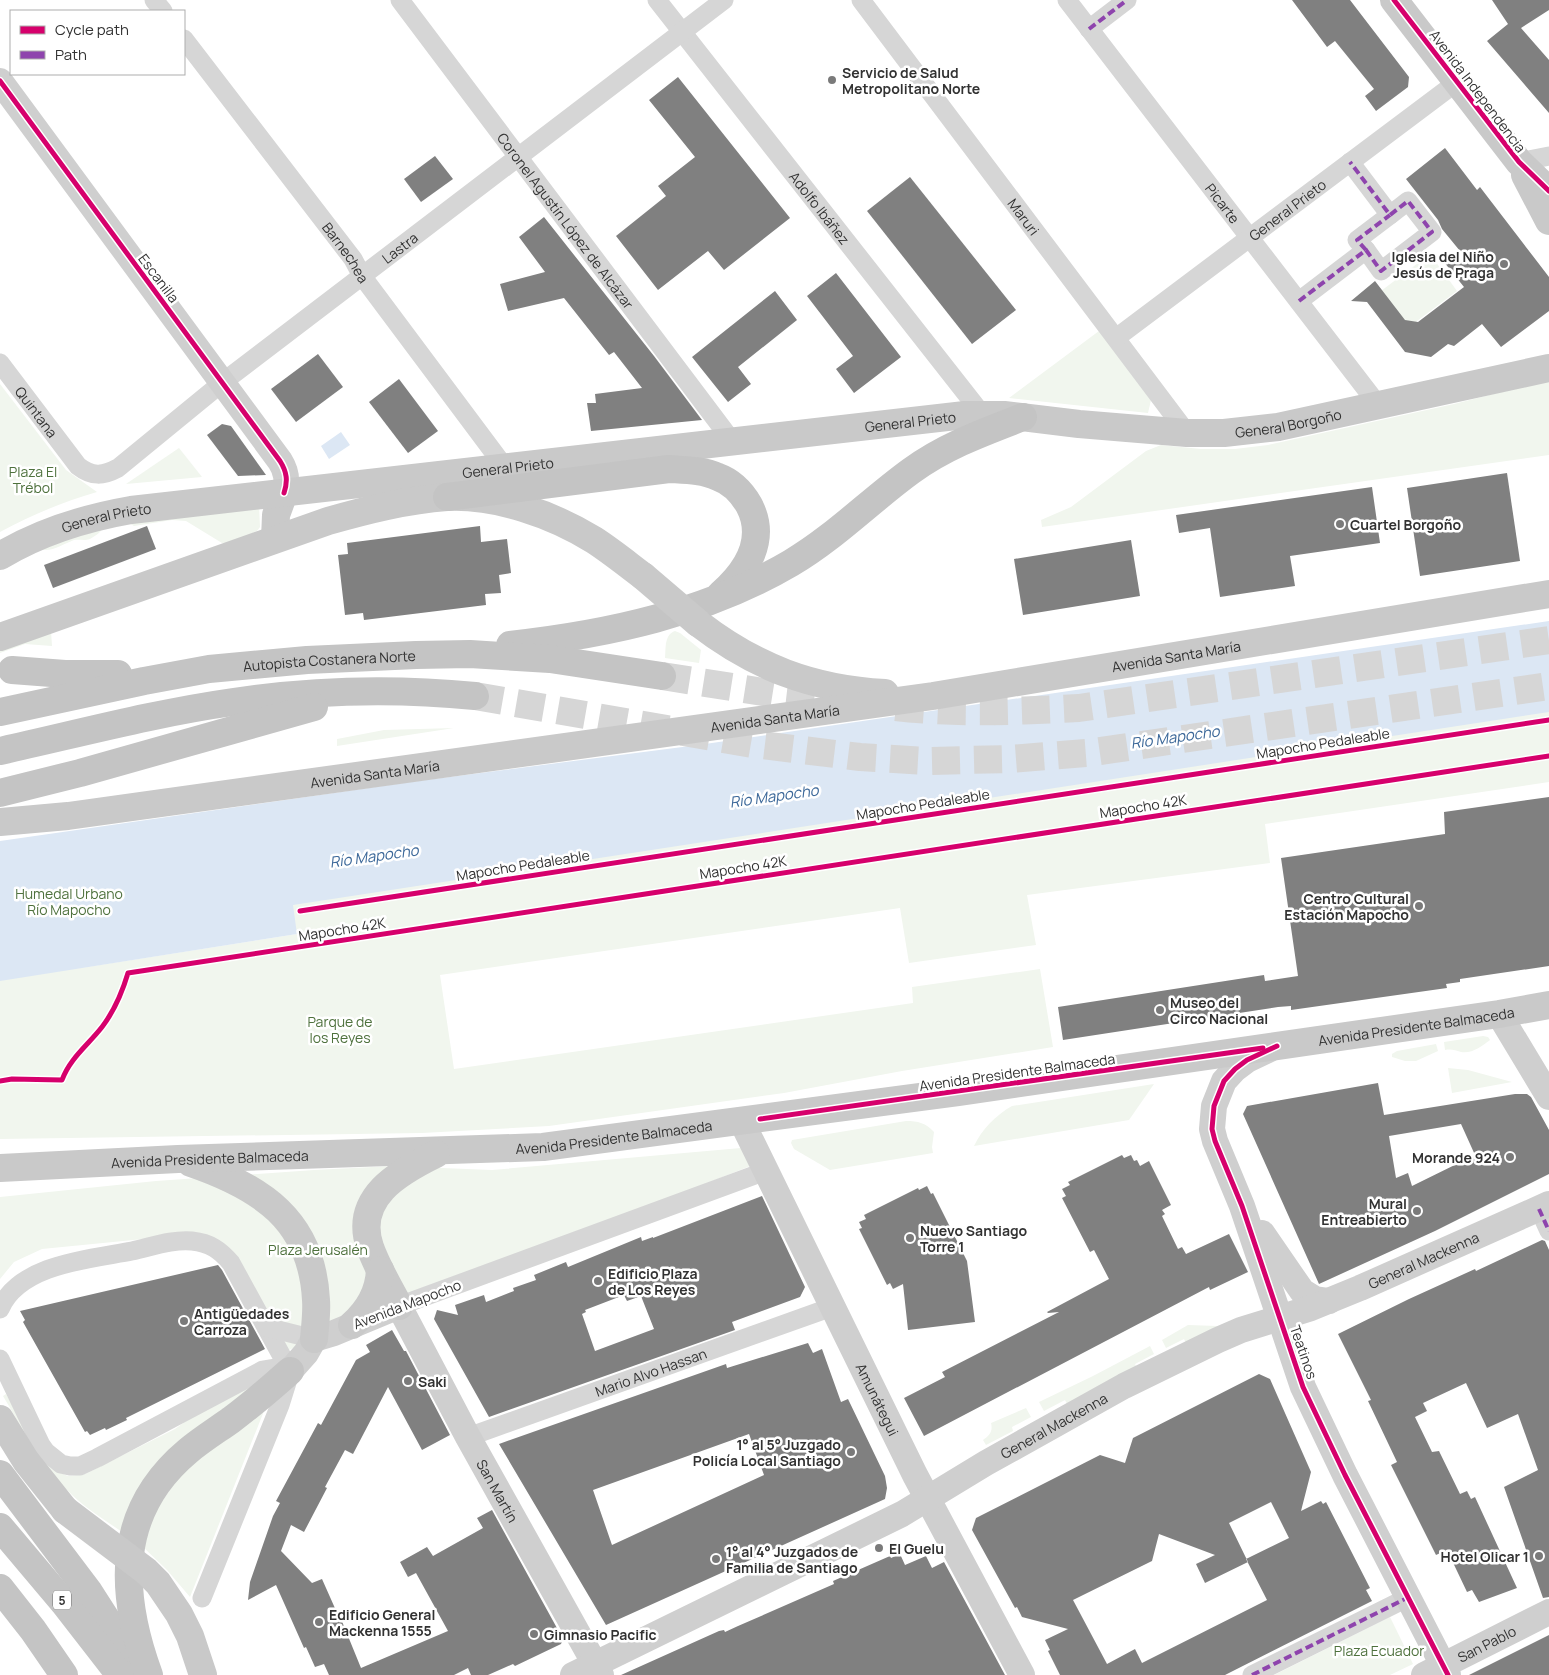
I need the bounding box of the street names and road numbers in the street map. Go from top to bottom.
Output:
street label: Avenida Independencia [1426,26,1530,156]
street label: Coronel Agustín López de Alcázar [493,129,639,312]
street label: Adolfo Ibáñez [785,167,855,248]
street label: General Prieto [1245,174,1329,245]
street label: Picarte [1201,179,1244,227]
street label: Maruri [1004,194,1044,239]
street label: Barnechea [318,218,373,287]
street label: Lastra [378,228,421,267]
street label: Escanilla [134,250,184,306]
street label: Quintana [11,382,62,441]
street label: General Borgoño [1234,404,1343,441]
street label: General Prieto [864,407,957,436]
street label: General Prieto [461,452,555,482]
street label: General Prieto [59,498,152,536]
street label: Avenida Santa María [1110,636,1242,676]
street label: Autopista Costanera Norte [242,646,416,675]
street label: Avenida Santa María [709,700,841,736]
street label: Mapocho Pedaleable [1255,723,1391,763]
street label: Avenida Santa María [309,755,441,792]
street label: Mapocho Pedaleable [855,784,991,824]
street label: Mapocho 42K [1098,790,1189,822]
street label: Mapocho Pedaleable [455,845,591,885]
street label: Mapocho 42K [698,851,789,883]
street label: Mapocho 42K [297,913,388,945]
street label: Avenida Presidente Balmaceda [1317,1002,1516,1049]
street label: Avenida Presidente Balmaceda [918,1049,1116,1095]
street label: Avenida Presidente Balmaceda [515,1115,713,1157]
street label: Avenida Presidente Balmaceda [110,1145,309,1172]
street label: General Mackenna [1365,1227,1482,1293]
street label: Avenida Mapocho [350,1275,464,1333]
street label: Teatinos [1286,1323,1322,1381]
street label: Mario Alvo Hassan [592,1343,709,1400]
street label: Amunátegui [852,1360,904,1439]
street label: General Mackenna [997,1388,1110,1463]
street label: San Martín [473,1456,523,1526]
road number: 5 [53,1590,71,1610]
street label: San Pablo [1454,1621,1519,1666]

